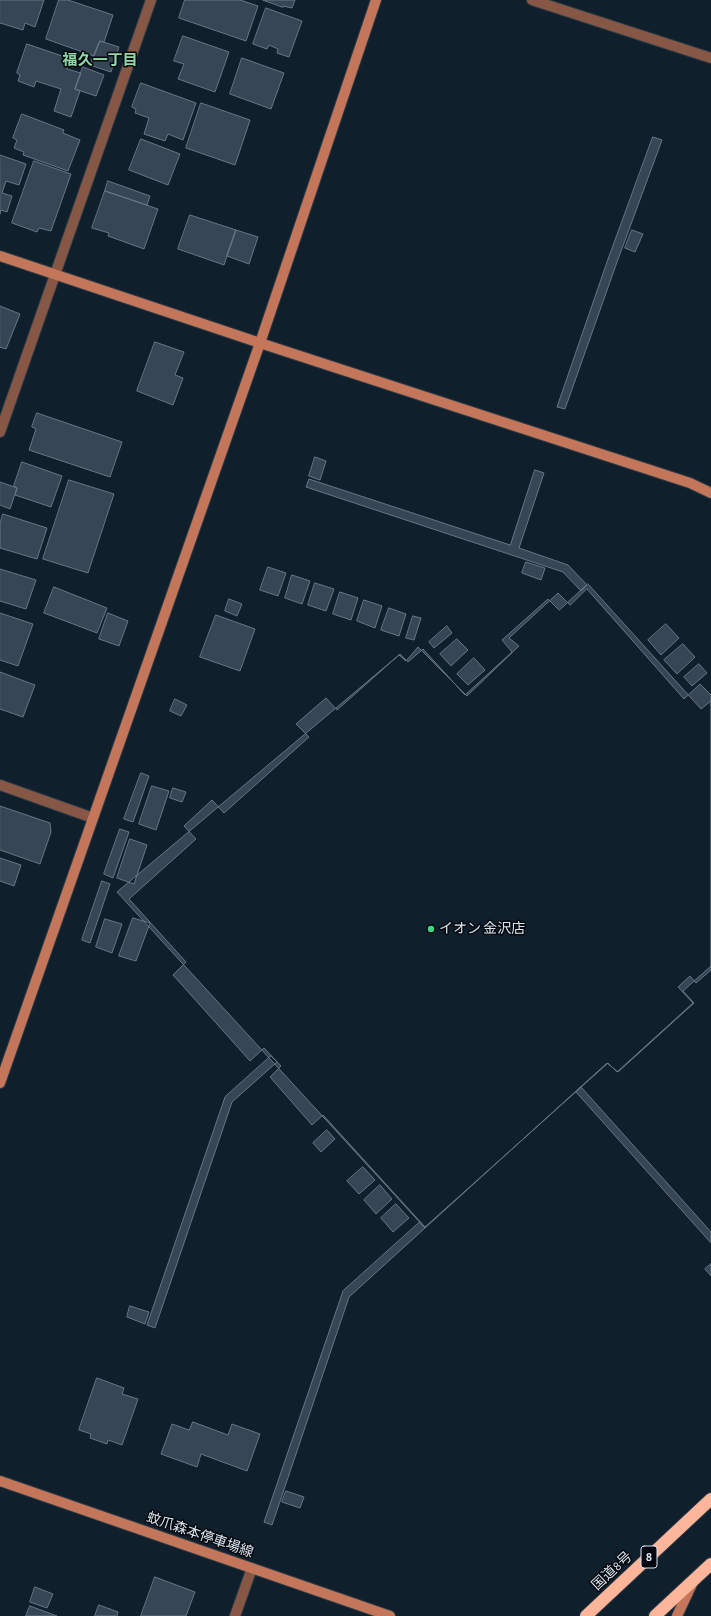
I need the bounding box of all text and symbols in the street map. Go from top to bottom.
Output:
district label: 福久一丁目 [63,51,137,69]
place label: イオン 金沢店 [439,921,525,937]
marker: イオン 金沢店 [426,924,436,934]
street label: 蚊爪森本停車場線 [144,1509,256,1561]
road number: 8 [641,1546,657,1568]
street label: 国道8号 [588,1548,636,1594]

